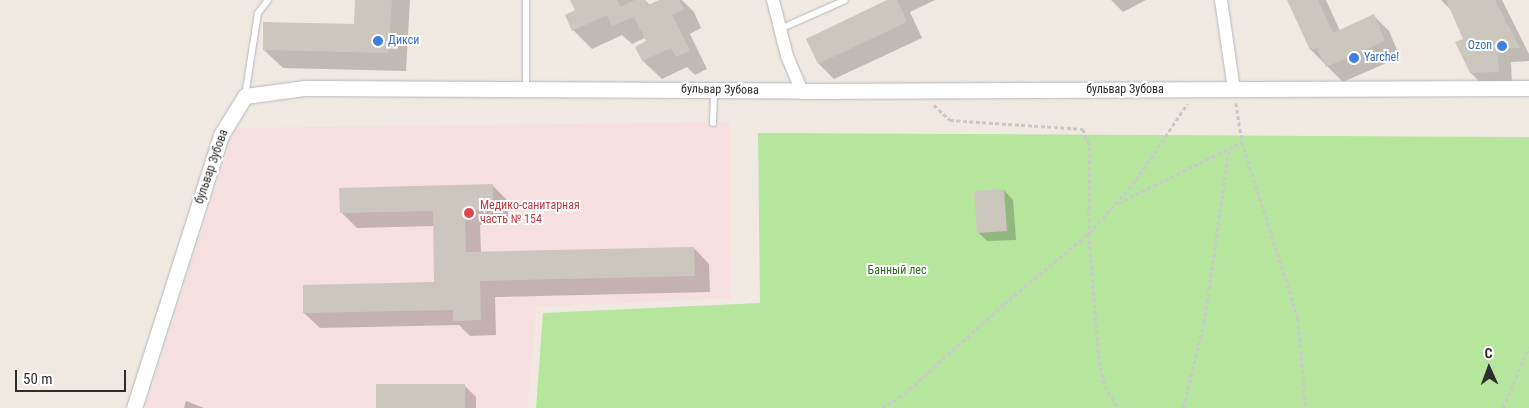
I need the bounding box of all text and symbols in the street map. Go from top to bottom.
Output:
place label: Дикси [388,34,419,48]
marker: Дикси [372,35,384,47]
place label: Ozon [1468,39,1492,53]
marker: Ozon [1496,40,1508,52]
place label: Yarche! [1364,51,1399,65]
marker: Yarche! [1348,52,1360,64]
street label: бульвар Зубова [681,82,759,98]
street label: бульвар Зубова [1086,83,1164,97]
street label: бульвар Зубова [193,128,231,206]
place label: Медико-санитарная часть № 154 [480,199,580,227]
marker: Медико-санитарная часть № 154 [462,206,476,220]
park label: Банный лес [868,264,926,278]
north arrow [1464,343,1514,393]
text: С [1484,345,1493,361]
scale bar [18,360,129,392]
text: 50 m [23,370,53,388]

